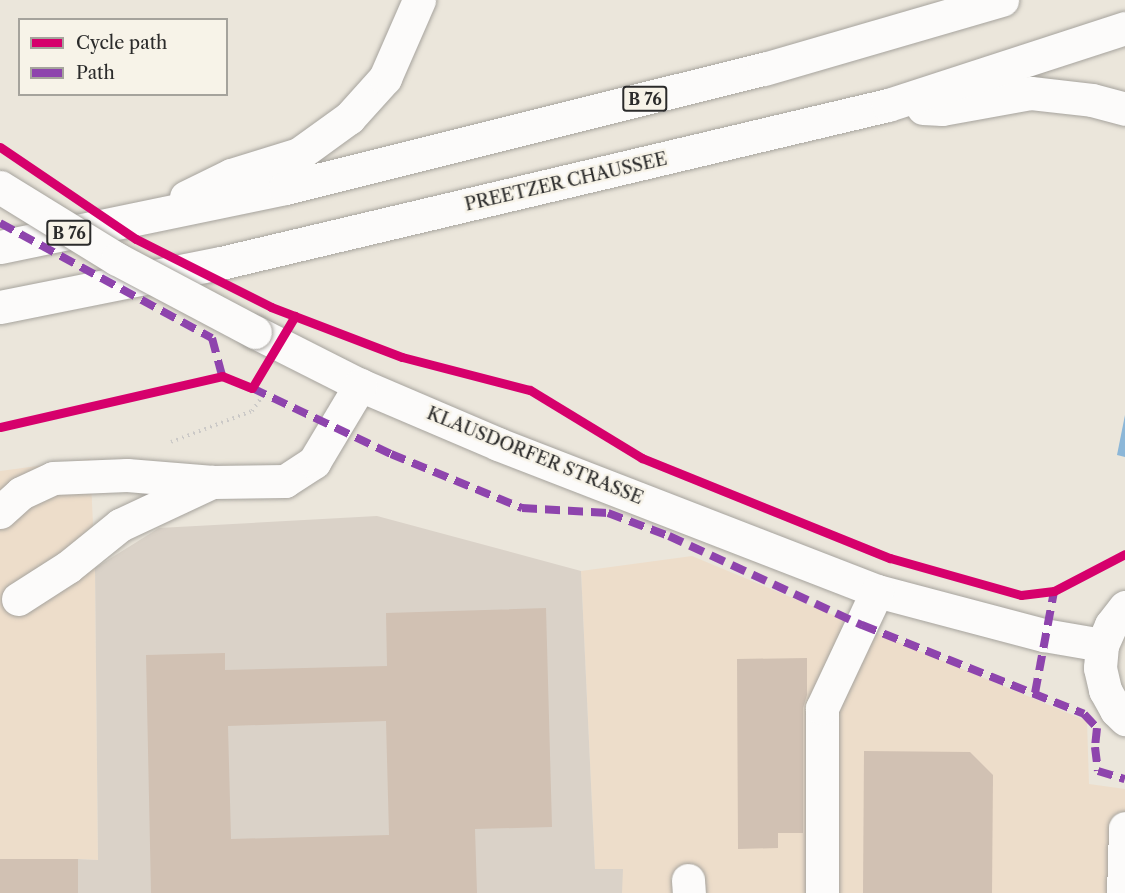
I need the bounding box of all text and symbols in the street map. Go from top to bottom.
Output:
legend [18,18,228,96]
text: Cycle path [76,32,167,54]
text: Path [76,62,115,84]
road number: B 76 [621,86,669,112]
street label: PREETZER CHAUSSEE [462,148,670,216]
road number: B 76 [45,220,93,246]
street label: KLAUSDORFER STRASSE [423,402,647,510]

